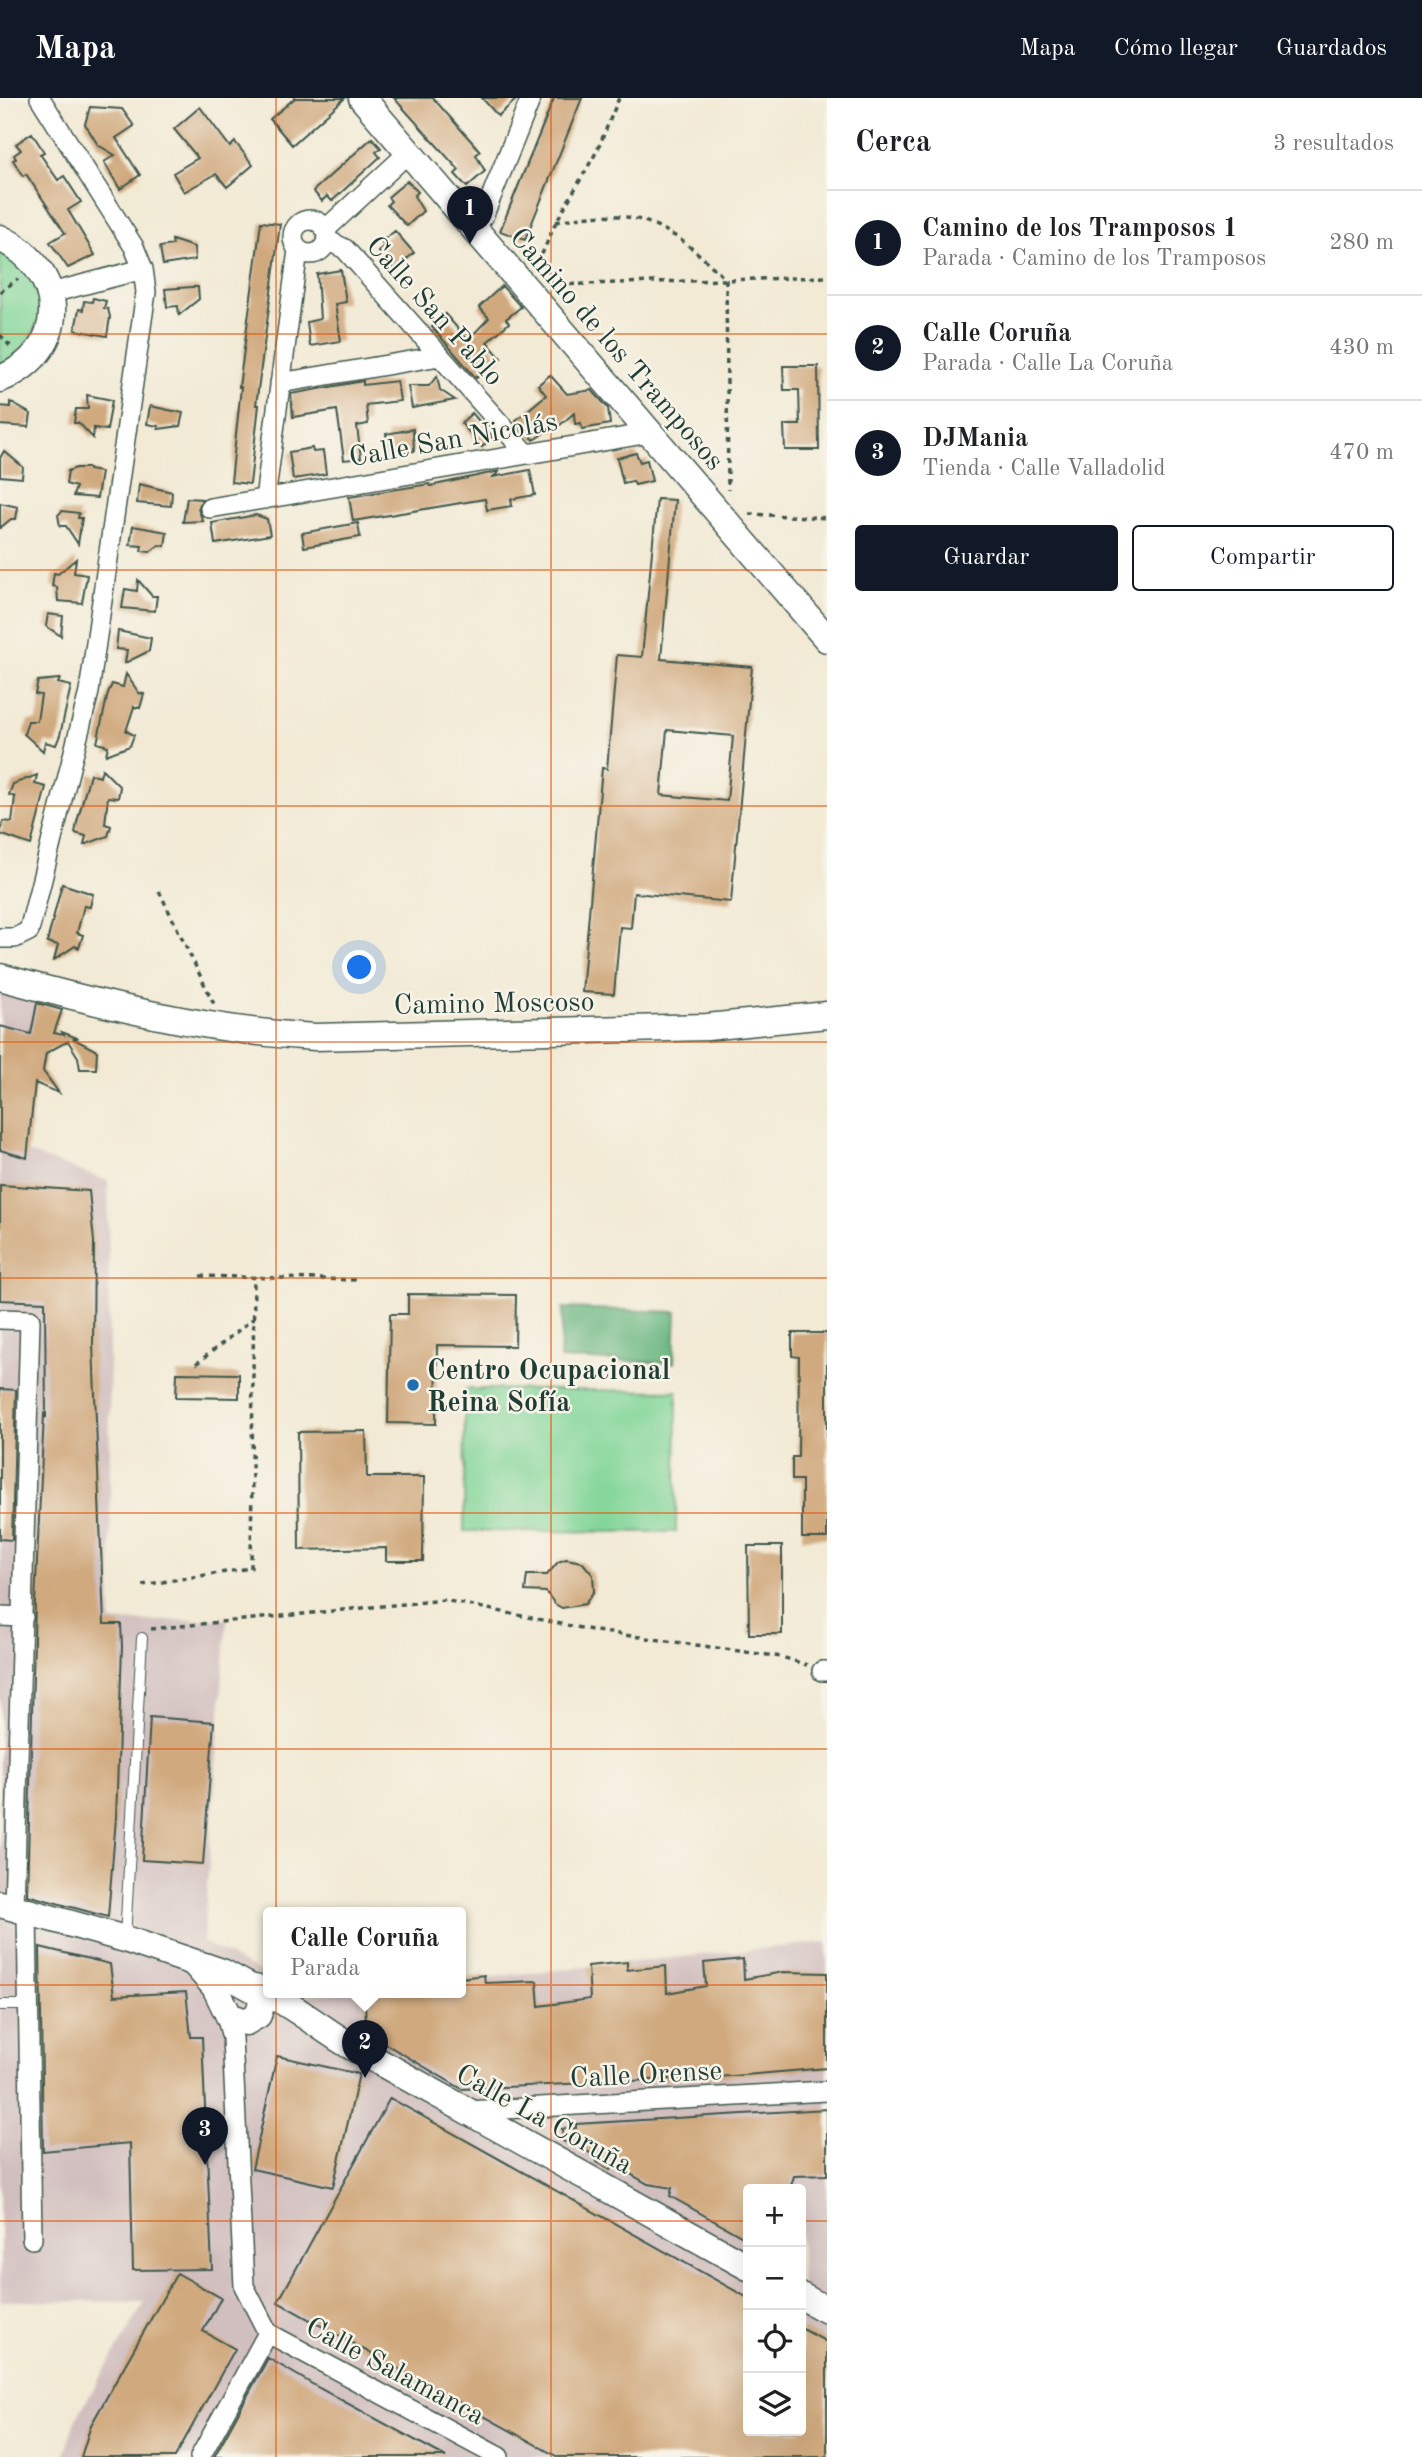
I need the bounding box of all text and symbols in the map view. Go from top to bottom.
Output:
text: Mapa [35,33,116,66]
text: Mapa [1019,37,1076,61]
text: Cómo llegar [1114,37,1238,61]
text: Guardados [1276,37,1387,61]
text: Cerca [855,128,931,158]
text: 3 resultados [1273,132,1394,155]
pin: 1 [447,186,493,244]
text: Camino de los Tramposos 1 [922,216,1238,242]
street label: Camino de los Tramposos [503,224,728,476]
text: 1 [871,231,885,254]
text: 280 m [1329,231,1394,254]
street label: Calle San Pablo [360,232,508,392]
text: Parada · Camino de los Tramposos [922,247,1266,270]
text: Calle Coruña [922,321,1071,347]
text: 2 [871,336,885,359]
text: 430 m [1329,336,1394,359]
text: Parada · Calle La Coruña [922,352,1173,375]
street label: Calle San Nicolás [347,409,560,473]
text: DJMania [922,426,1028,452]
text: 3 [871,441,885,464]
text: 470 m [1329,441,1394,464]
text: Tienda · Calle Valladolid [922,457,1165,480]
button: Guardar [855,525,1118,591]
button: Compartir [1132,525,1394,591]
your location [342,950,376,984]
street label: Camino Moscoso [393,989,595,1021]
place label: Centro Ocupacional Reina Sofía [427,1358,671,1418]
marker: Centro Ocupacional Reina Sofía [405,1377,421,1393]
popup [263,1907,466,1998]
text: Calle Coruña [290,1926,439,1952]
text: Parada [290,1957,360,1980]
pin: 2 [342,2020,388,2078]
street label: Calle Orense [569,2058,723,2094]
street label: Calle La Coruña [451,2061,637,2181]
pin: 3 [182,2107,228,2165]
map controls [743,2184,806,2436]
button: + [743,2184,806,2247]
button: − [743,2247,806,2310]
button: locate [743,2310,806,2373]
street label: Calle Salamanca [300,2314,489,2432]
button: layers [743,2373,806,2436]

